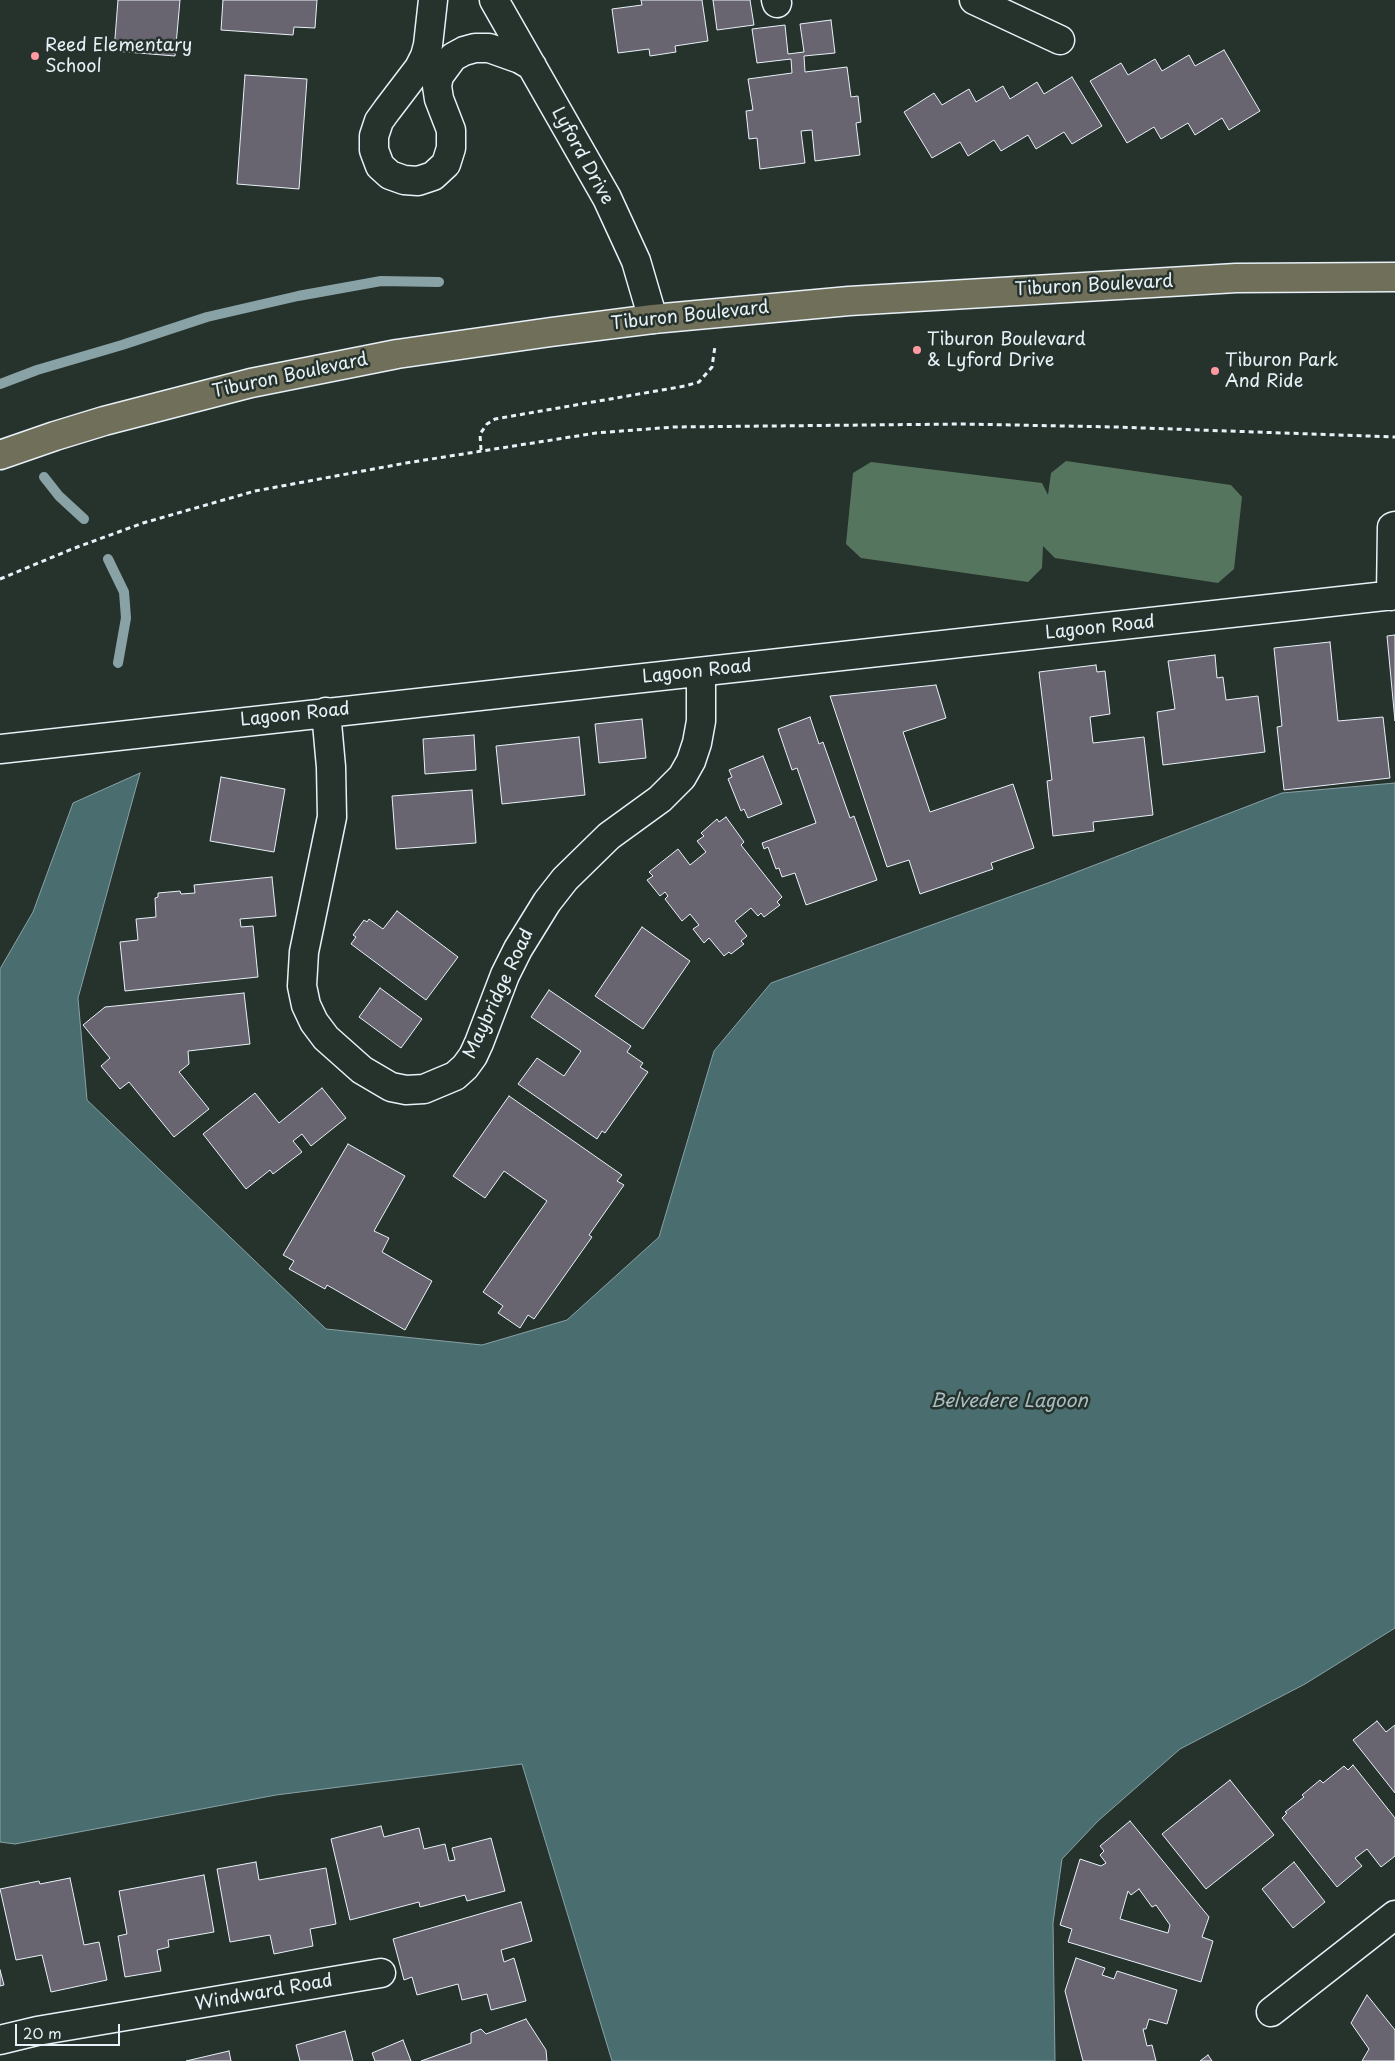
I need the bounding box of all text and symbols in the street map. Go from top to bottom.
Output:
place label: Reed Elementary School [45,35,192,78]
marker: Reed Elementary School [29,50,41,62]
street label: Lyford Drive [546,104,618,208]
street label: Tiburon Boulevard [1014,271,1174,301]
street label: Tiburon Boulevard [610,297,770,335]
place label: Tiburon Boulevard & Lyford Drive [927,329,1086,372]
marker: Tiburon Boulevard & Lyford Drive [911,344,923,356]
street label: Tiburon Boulevard [210,349,370,403]
place label: Tiburon Park And Ride [1225,350,1338,392]
marker: Tiburon Park And Ride [1209,365,1221,377]
street label: Lagoon Road [1044,612,1156,644]
street label: Lagoon Road [641,656,753,688]
street label: Lagoon Road [239,699,351,731]
street label: Maybridge Road [459,926,539,1062]
water label: Belvedere Lagoon [930,1391,1088,1413]
street label: Windward Road [194,1970,334,2016]
scale bar [18,2014,122,2046]
text: 20 m [23,2021,62,2044]

